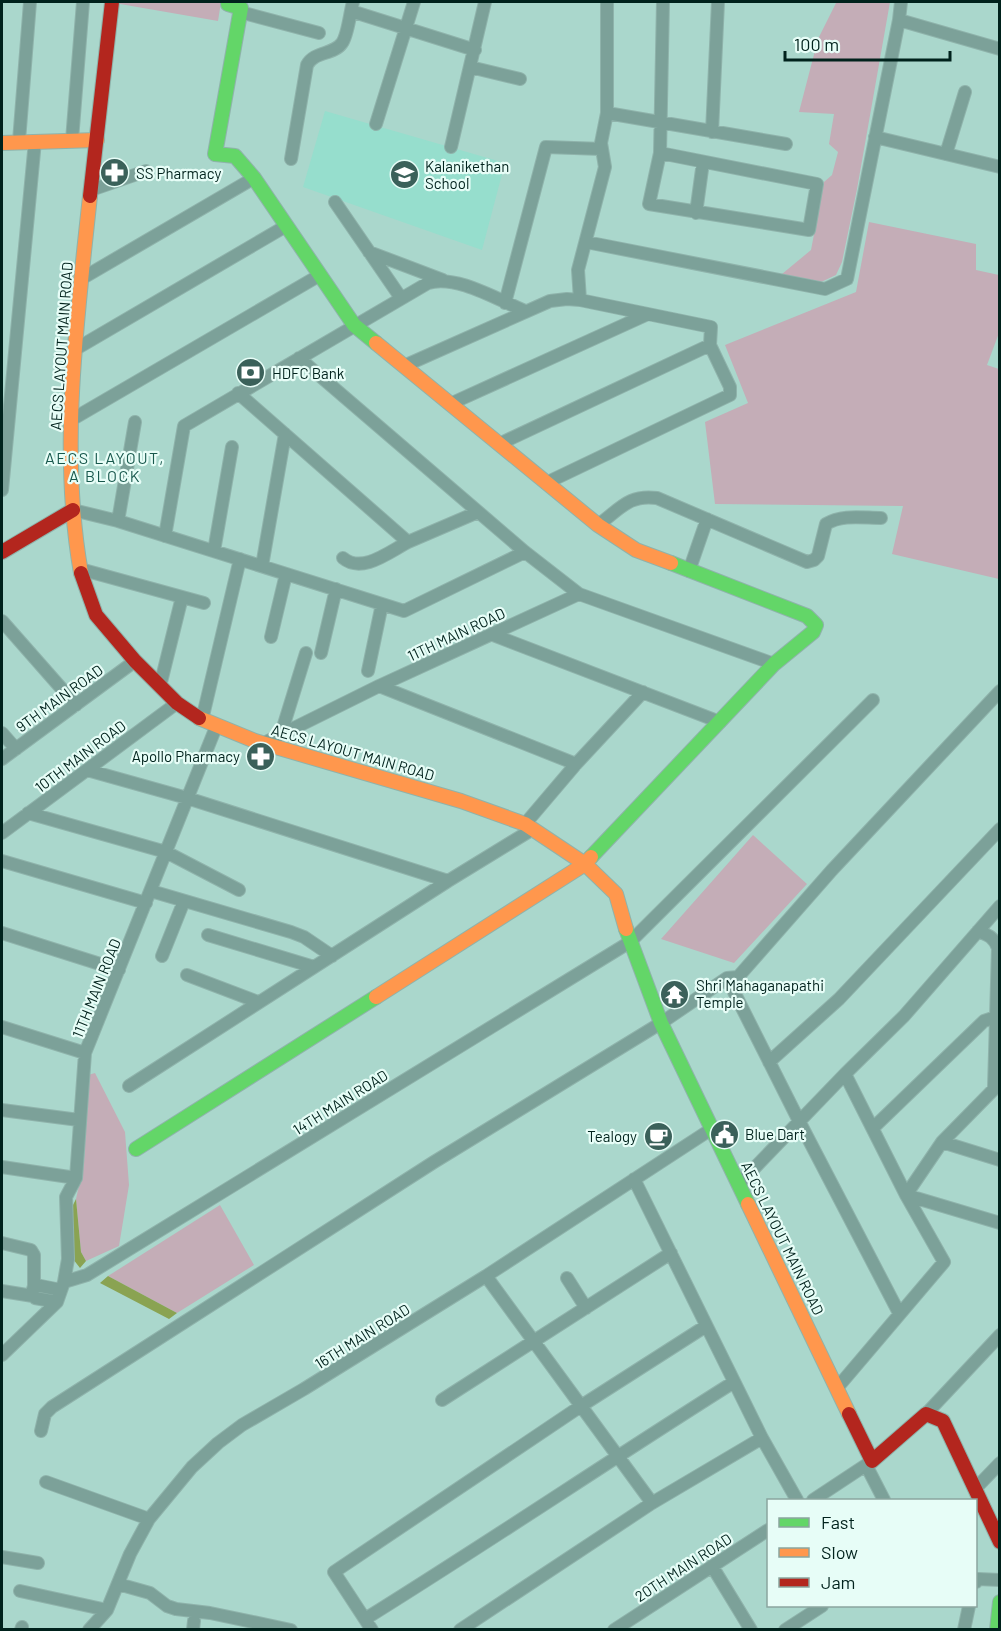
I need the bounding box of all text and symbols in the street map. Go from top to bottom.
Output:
scale bar [785,24,950,62]
text: 100 m [794,33,839,55]
pharmacy icon: SS Pharmacy [99,157,131,189]
place label: Kalanikethan School [425,157,509,192]
school or university icon: Kalanikethan School [388,159,420,191]
place label: SS Pharmacy [136,164,221,182]
street label: AECS LAYOUT MAIN ROAD [46,261,76,431]
bank icon: HDFC Bank [235,357,267,389]
place label: HDFC Bank [272,364,345,382]
district label: AECS LAYOUT, A BLOCK [45,448,165,485]
street label: 11TH MAIN ROAD [404,604,508,664]
street label: 9TH MAIN ROAD [12,660,106,736]
street label: 10TH MAIN ROAD [31,716,129,796]
street label: AECS LAYOUT MAIN ROAD [269,720,437,784]
pharmacy icon: Apollo Pharmacy [245,740,277,772]
place label: Apollo Pharmacy [132,747,240,765]
street label: 11TH MAIN ROAD [68,936,124,1040]
place label: Shri Mahaganapathi Temple [696,976,824,1011]
temple icon: Shri Mahaganapathi Temple [659,978,691,1010]
street label: 14TH MAIN ROAD [289,1066,391,1138]
public building icon: Blue Dart [708,1118,740,1150]
cafe icon: Tealogy [642,1120,674,1152]
place label: Blue Dart [745,1125,805,1143]
place label: Tealogy [587,1127,637,1145]
street label: AECS LAYOUT MAIN ROAD [738,1158,828,1318]
street label: 16TH MAIN ROAD [311,1300,413,1372]
legend [767,1499,977,1607]
text: Fast [821,1511,855,1533]
street label: 20TH MAIN ROAD [631,1529,735,1605]
text: Slow [821,1541,858,1563]
text: Jam [821,1571,855,1593]

